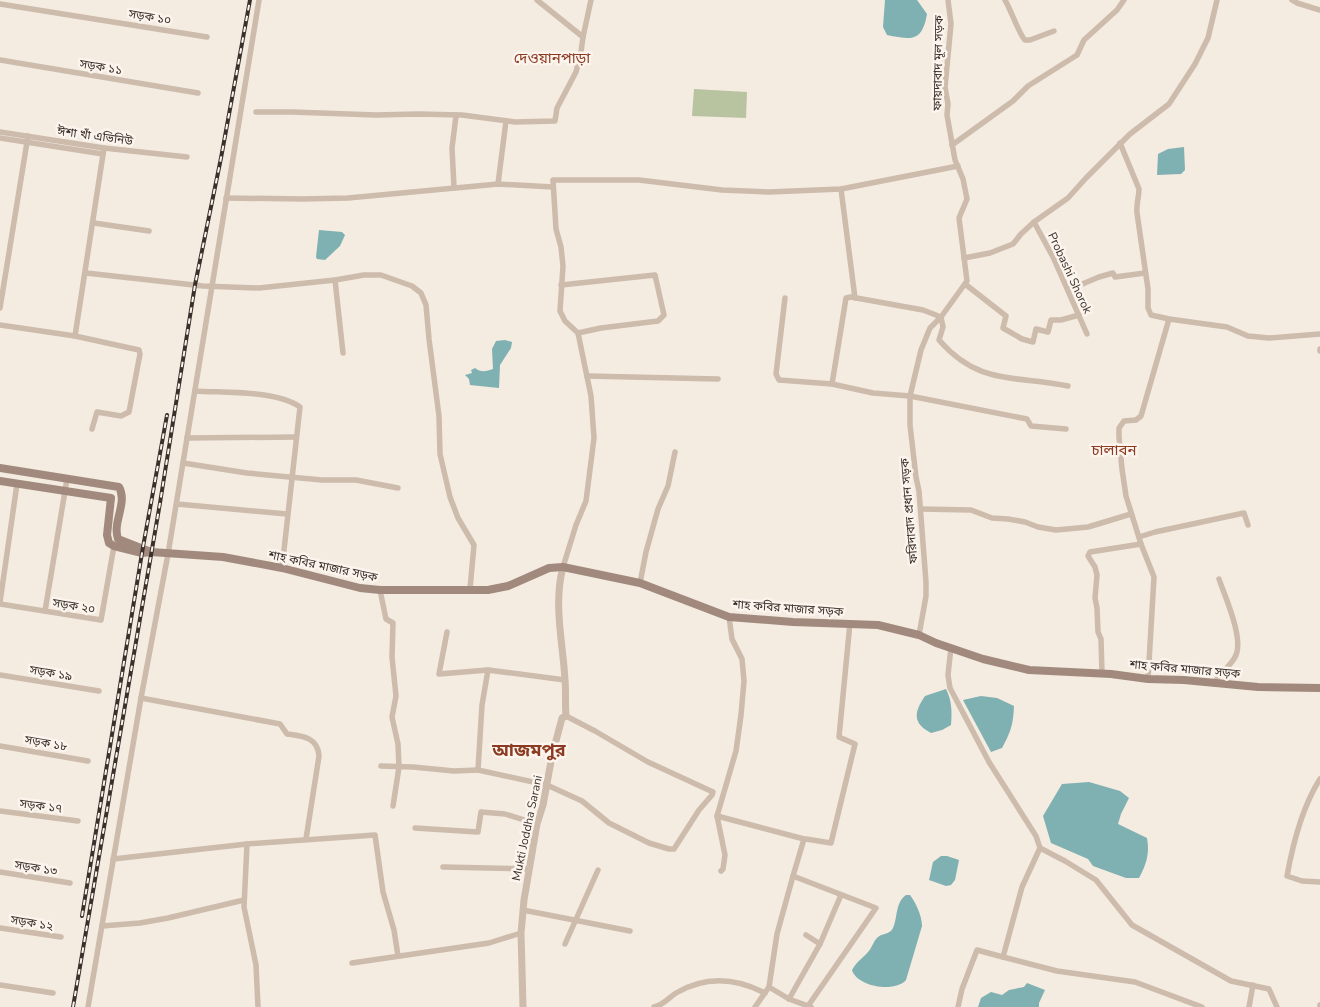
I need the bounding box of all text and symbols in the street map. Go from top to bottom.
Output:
street label: সড়ক ১০ [127,6,172,28]
street label: ফায়দাবাদ মূল সড়ক [929,15,947,112]
district label: দেওয়ানপাড়া [514,48,591,68]
street label: সড়ক ১১ [78,56,123,78]
street label: ঈশা খাঁ এভিনিউ [55,123,134,149]
street label: Probashi Shorok [1044,230,1096,317]
district label: চালাবন [1091,440,1137,460]
street label: ফরিদাবাদ প্রধান সড়ক [896,457,922,565]
street label: শাহ কবির মাজার সড়ক [266,546,379,585]
street label: সড়ক ২০ [51,595,96,617]
street label: শাহ কবির মাজার সড়ক [731,596,844,620]
street label: শাহ কবির মাজার সড়ক [1128,656,1241,682]
street label: সড়ক ১৯ [28,662,73,684]
street label: সড়ক ১৮ [22,731,69,755]
district label: আজমপুর [491,738,567,762]
street label: Mukti Joddha Sarani [508,774,546,882]
street label: সড়ক ১৭ [18,795,63,817]
street label: সড়ক ১৩ [13,857,58,879]
street label: সড়ক ১২ [9,912,54,934]

